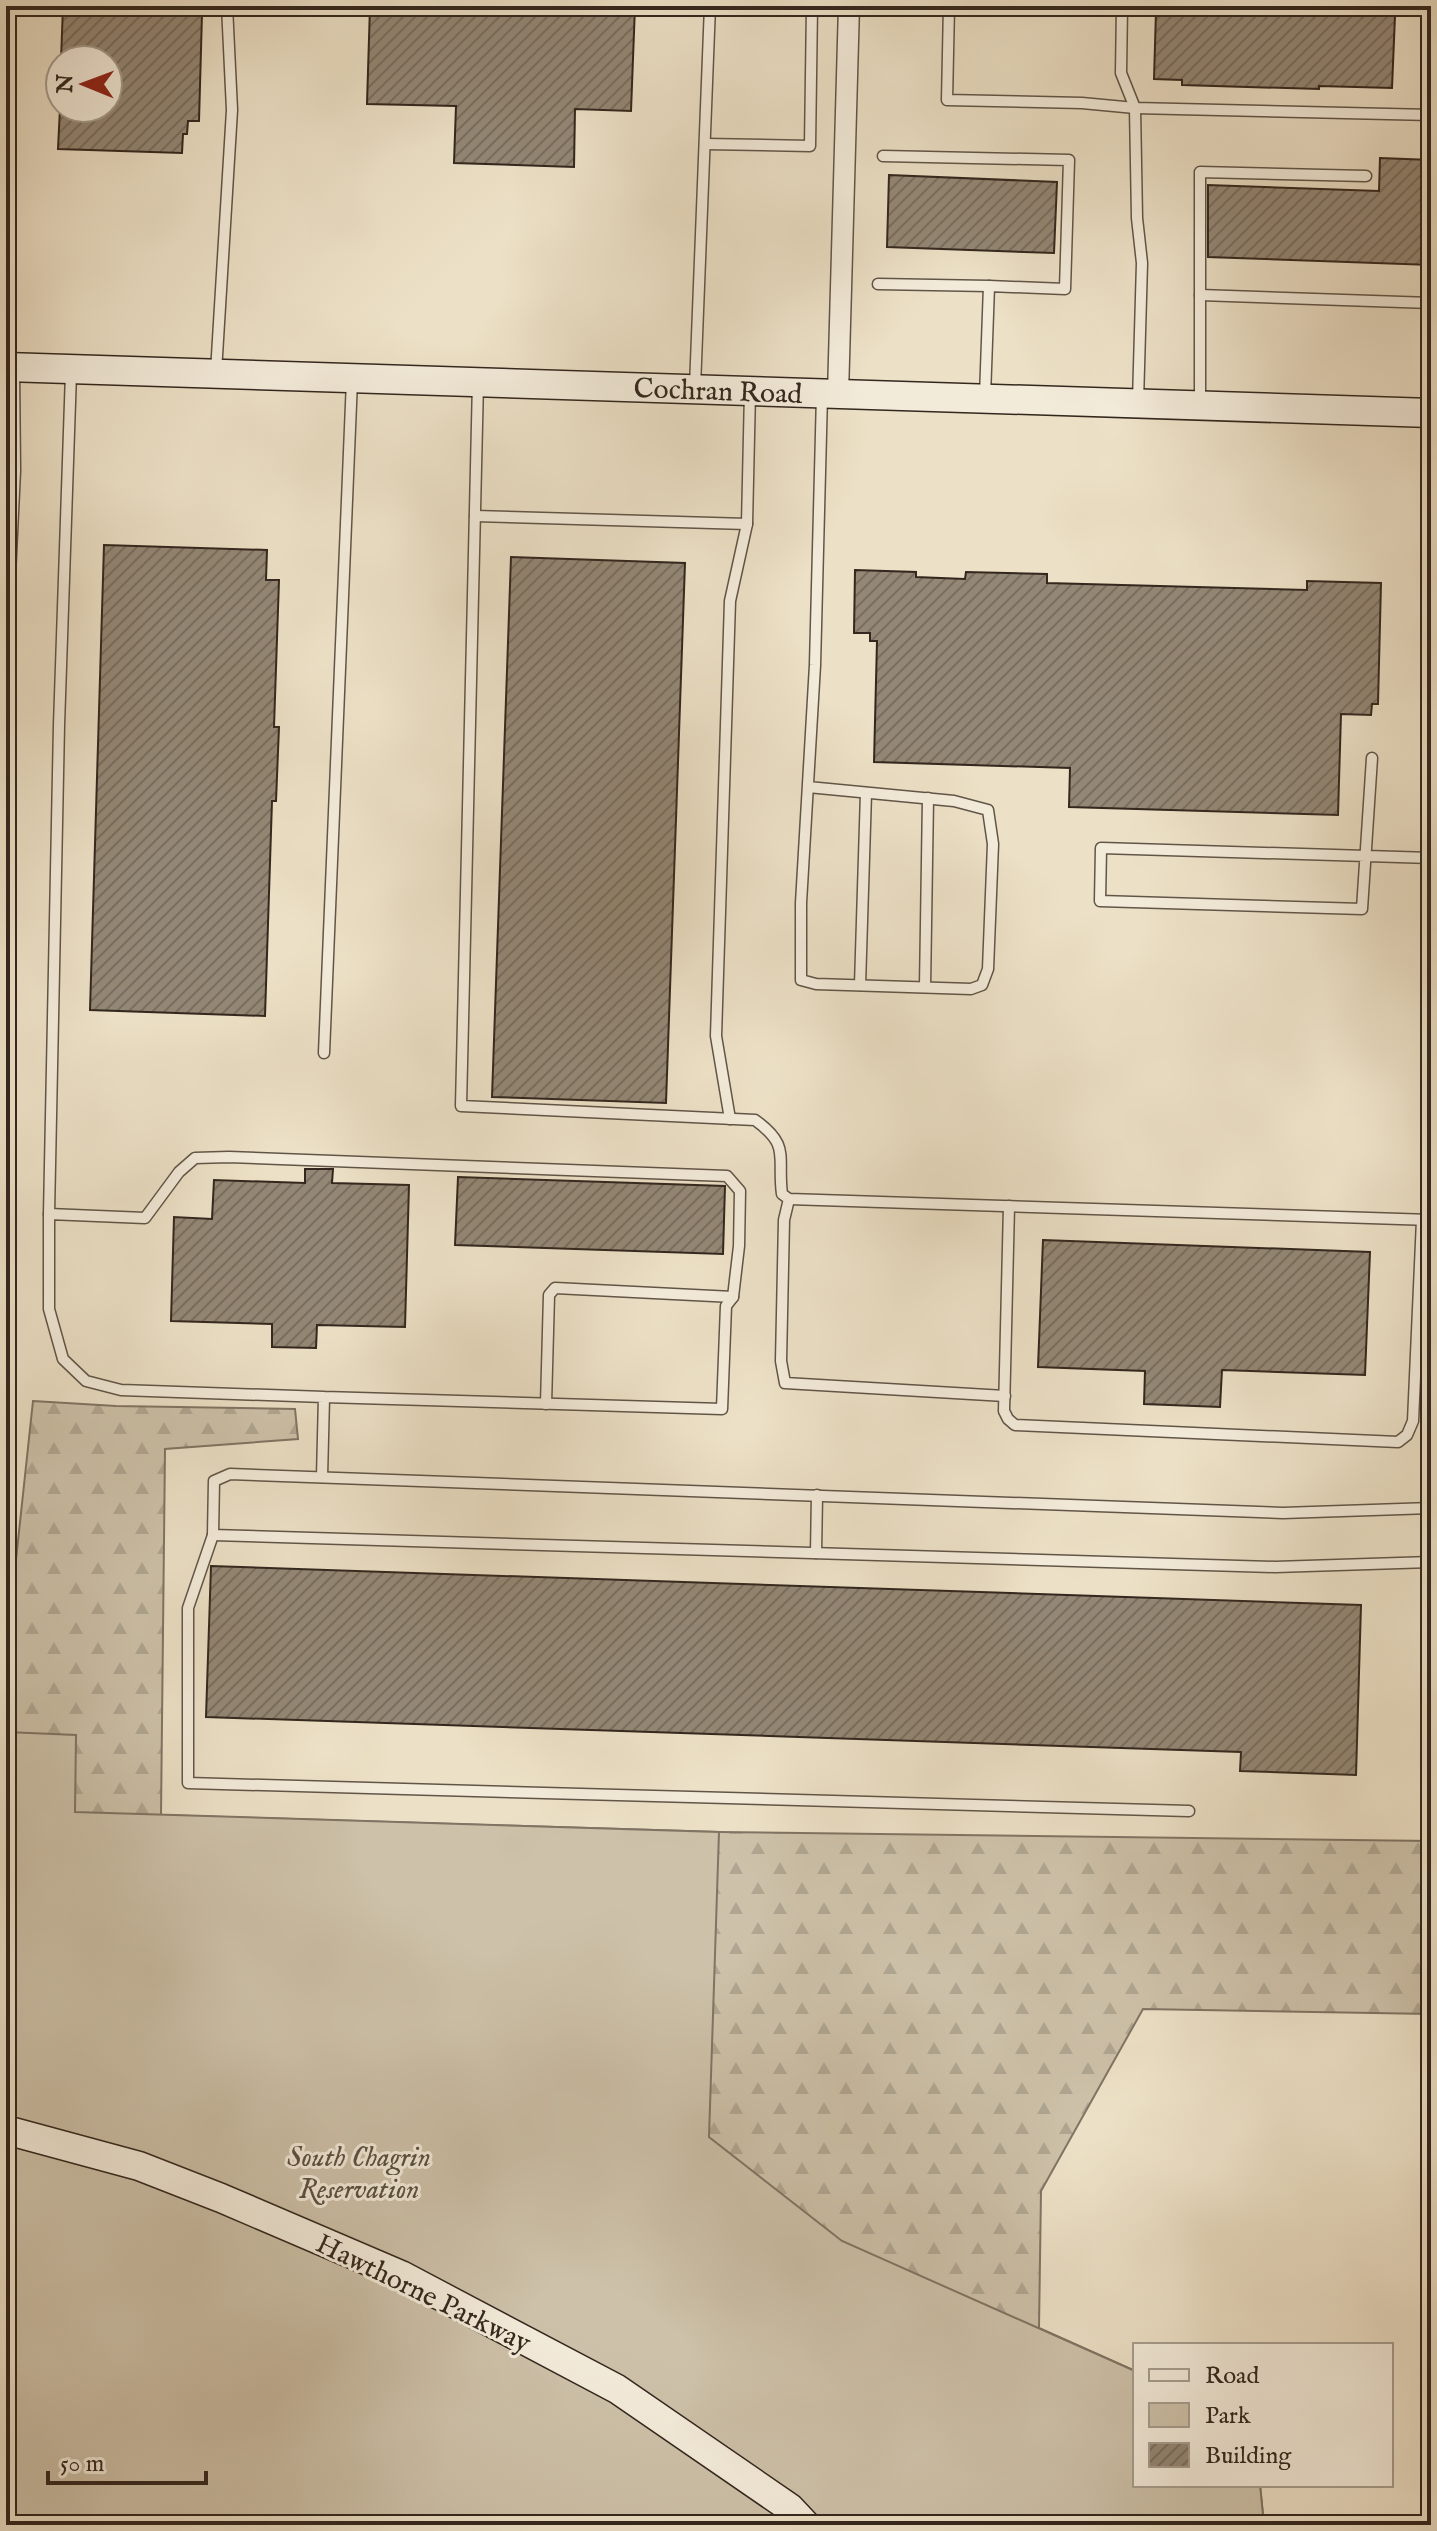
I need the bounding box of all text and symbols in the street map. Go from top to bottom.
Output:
north arrow [44,44,124,124]
text: N [52,74,80,94]
street label: Cochran Road [633,372,803,413]
park label: South Chagrin Reservation [287,2141,431,2208]
street label: Hawthorne Parkway [310,2227,536,2362]
legend [1133,2343,1393,2487]
text: Road [1205,2361,1259,2392]
text: Park [1205,2401,1251,2432]
scale bar [48,2435,206,2485]
text: Building [1205,2441,1292,2472]
text: 50 m [60,2449,104,2480]

